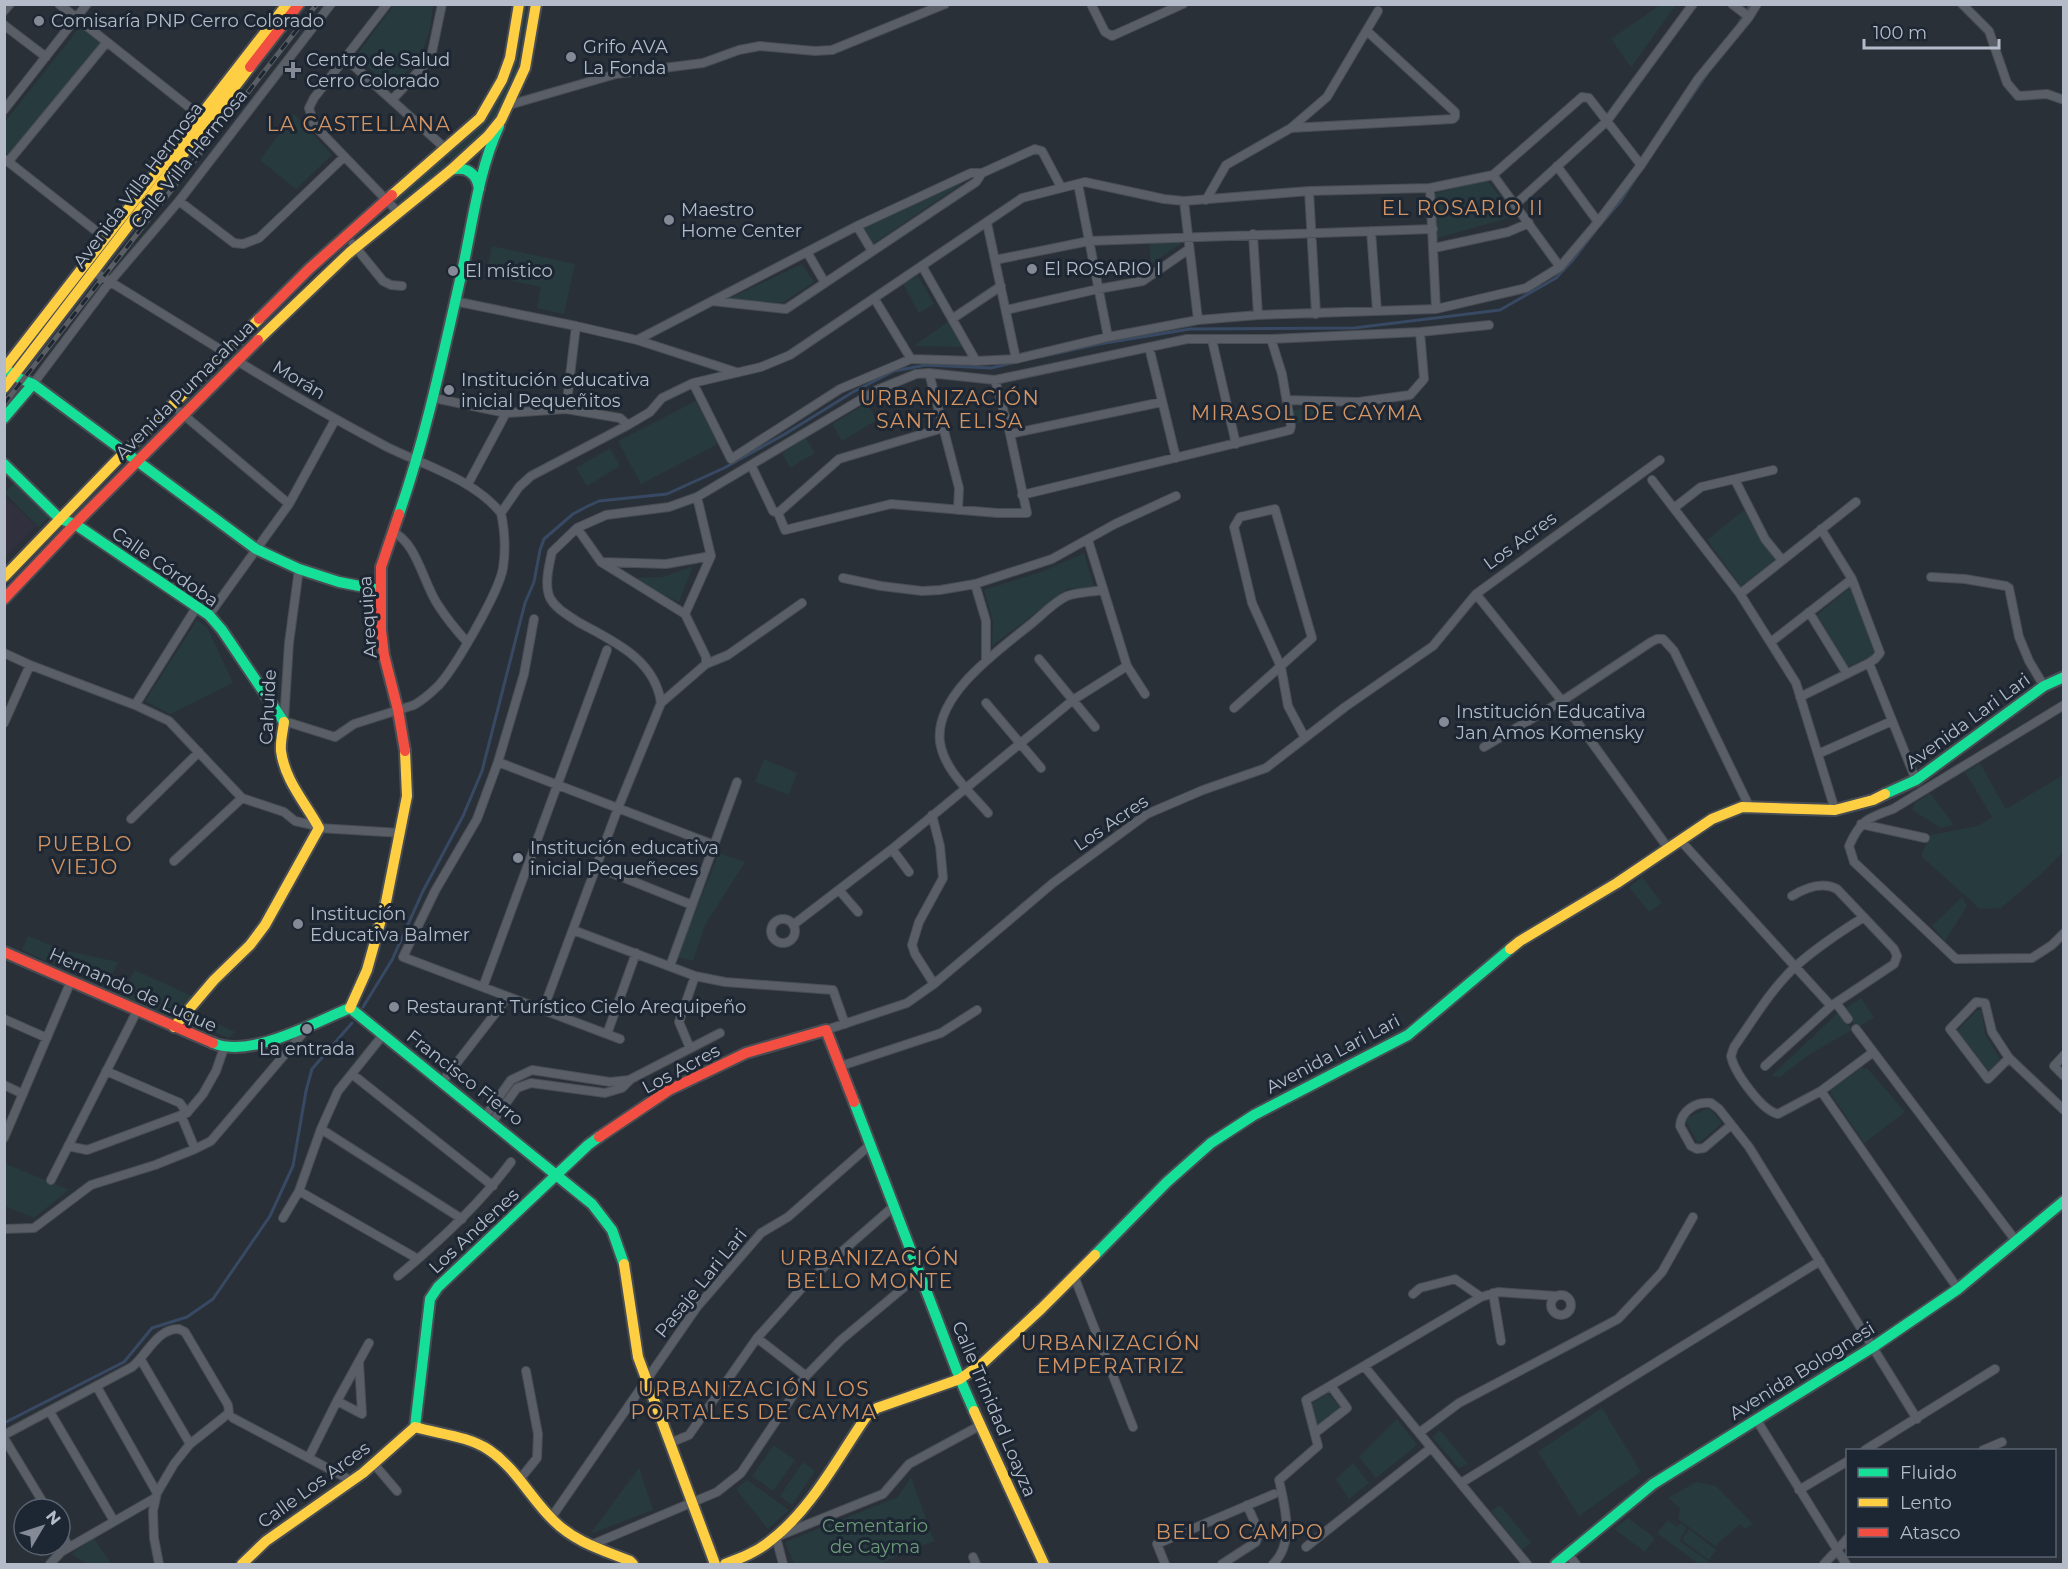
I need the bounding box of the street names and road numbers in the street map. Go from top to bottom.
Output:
street label: Calle Villa Hermosa [126,85,252,233]
street label: Avenida Villa Hermosa [68,98,208,272]
street label: Avenida Pumacahua [111,316,259,464]
street label: Morán [269,356,329,404]
street label: Los Acres [1479,507,1561,575]
street label: Calle Córdoba [107,522,223,612]
street label: Arequipa [354,575,382,659]
street label: Avenida Lari Lari [1902,668,2034,774]
street label: Cahuide [255,669,281,745]
street label: Los Acres [1070,790,1152,856]
street label: Hernando de Luque [46,943,220,1037]
street label: Avenida Lari Lari [1262,1009,1404,1099]
street label: Francisco Fierro [402,1025,528,1131]
street label: Los Acres [638,1039,724,1099]
street label: Los Andenes [424,1184,524,1278]
street label: Pasaje Lari Lari [650,1224,752,1342]
street label: Avenida Bolognesi [1725,1317,1879,1425]
street label: Calle Trinidad Loayza [947,1318,1041,1500]
street label: Calle Los Arces [254,1437,375,1533]

